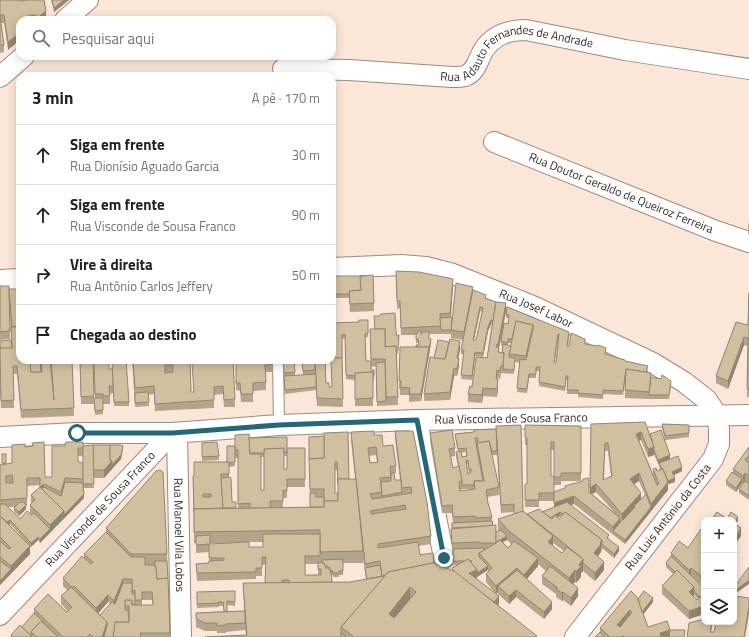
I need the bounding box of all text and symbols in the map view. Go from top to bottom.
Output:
search box [16,16,336,60]
street label: Rua Adauto Fernandes de Andrade [440,20,595,86]
icon: search [30,27,52,49]
text: Pesquisar aqui [62,27,154,50]
text: 3 min [32,85,73,111]
text: A pé · 170 m [252,88,320,108]
text: Siga em frente [70,133,165,156]
icon: ahead [32,144,54,166]
text: 30 m [292,145,320,165]
street label: Rua Doutor Geraldo de Queiroz Ferreira [526,147,717,238]
text: Rua Dionísio Aguado Garcia [70,156,219,176]
text: Siga em frente [70,193,165,216]
icon: ahead [32,204,54,226]
text: 90 m [292,205,320,225]
text: Rua Visconde de Sousa Franco [70,216,236,236]
text: Vire à direita [70,253,153,276]
icon: right [32,264,54,286]
text: 50 m [292,265,320,285]
text: Rua Antônio Carlos Jeffery [70,276,213,296]
street label: Rua Josef Labor [496,284,576,333]
text: Chegada ao destino [70,323,196,346]
icon: arrive [32,324,54,346]
street label: Rua Visconde de Sousa Franco [434,407,588,429]
route start [68,424,86,442]
street label: Rua Visconde de Sousa Franco [40,446,160,571]
street label: Rua Luis Antônio da Costa [620,459,715,574]
street label: Rua Manoel Vila Lobos [169,478,190,593]
map controls [701,517,737,625]
button: + [701,517,737,553]
route end [435,549,453,567]
button: − [701,553,737,589]
button: layers [701,589,737,625]

